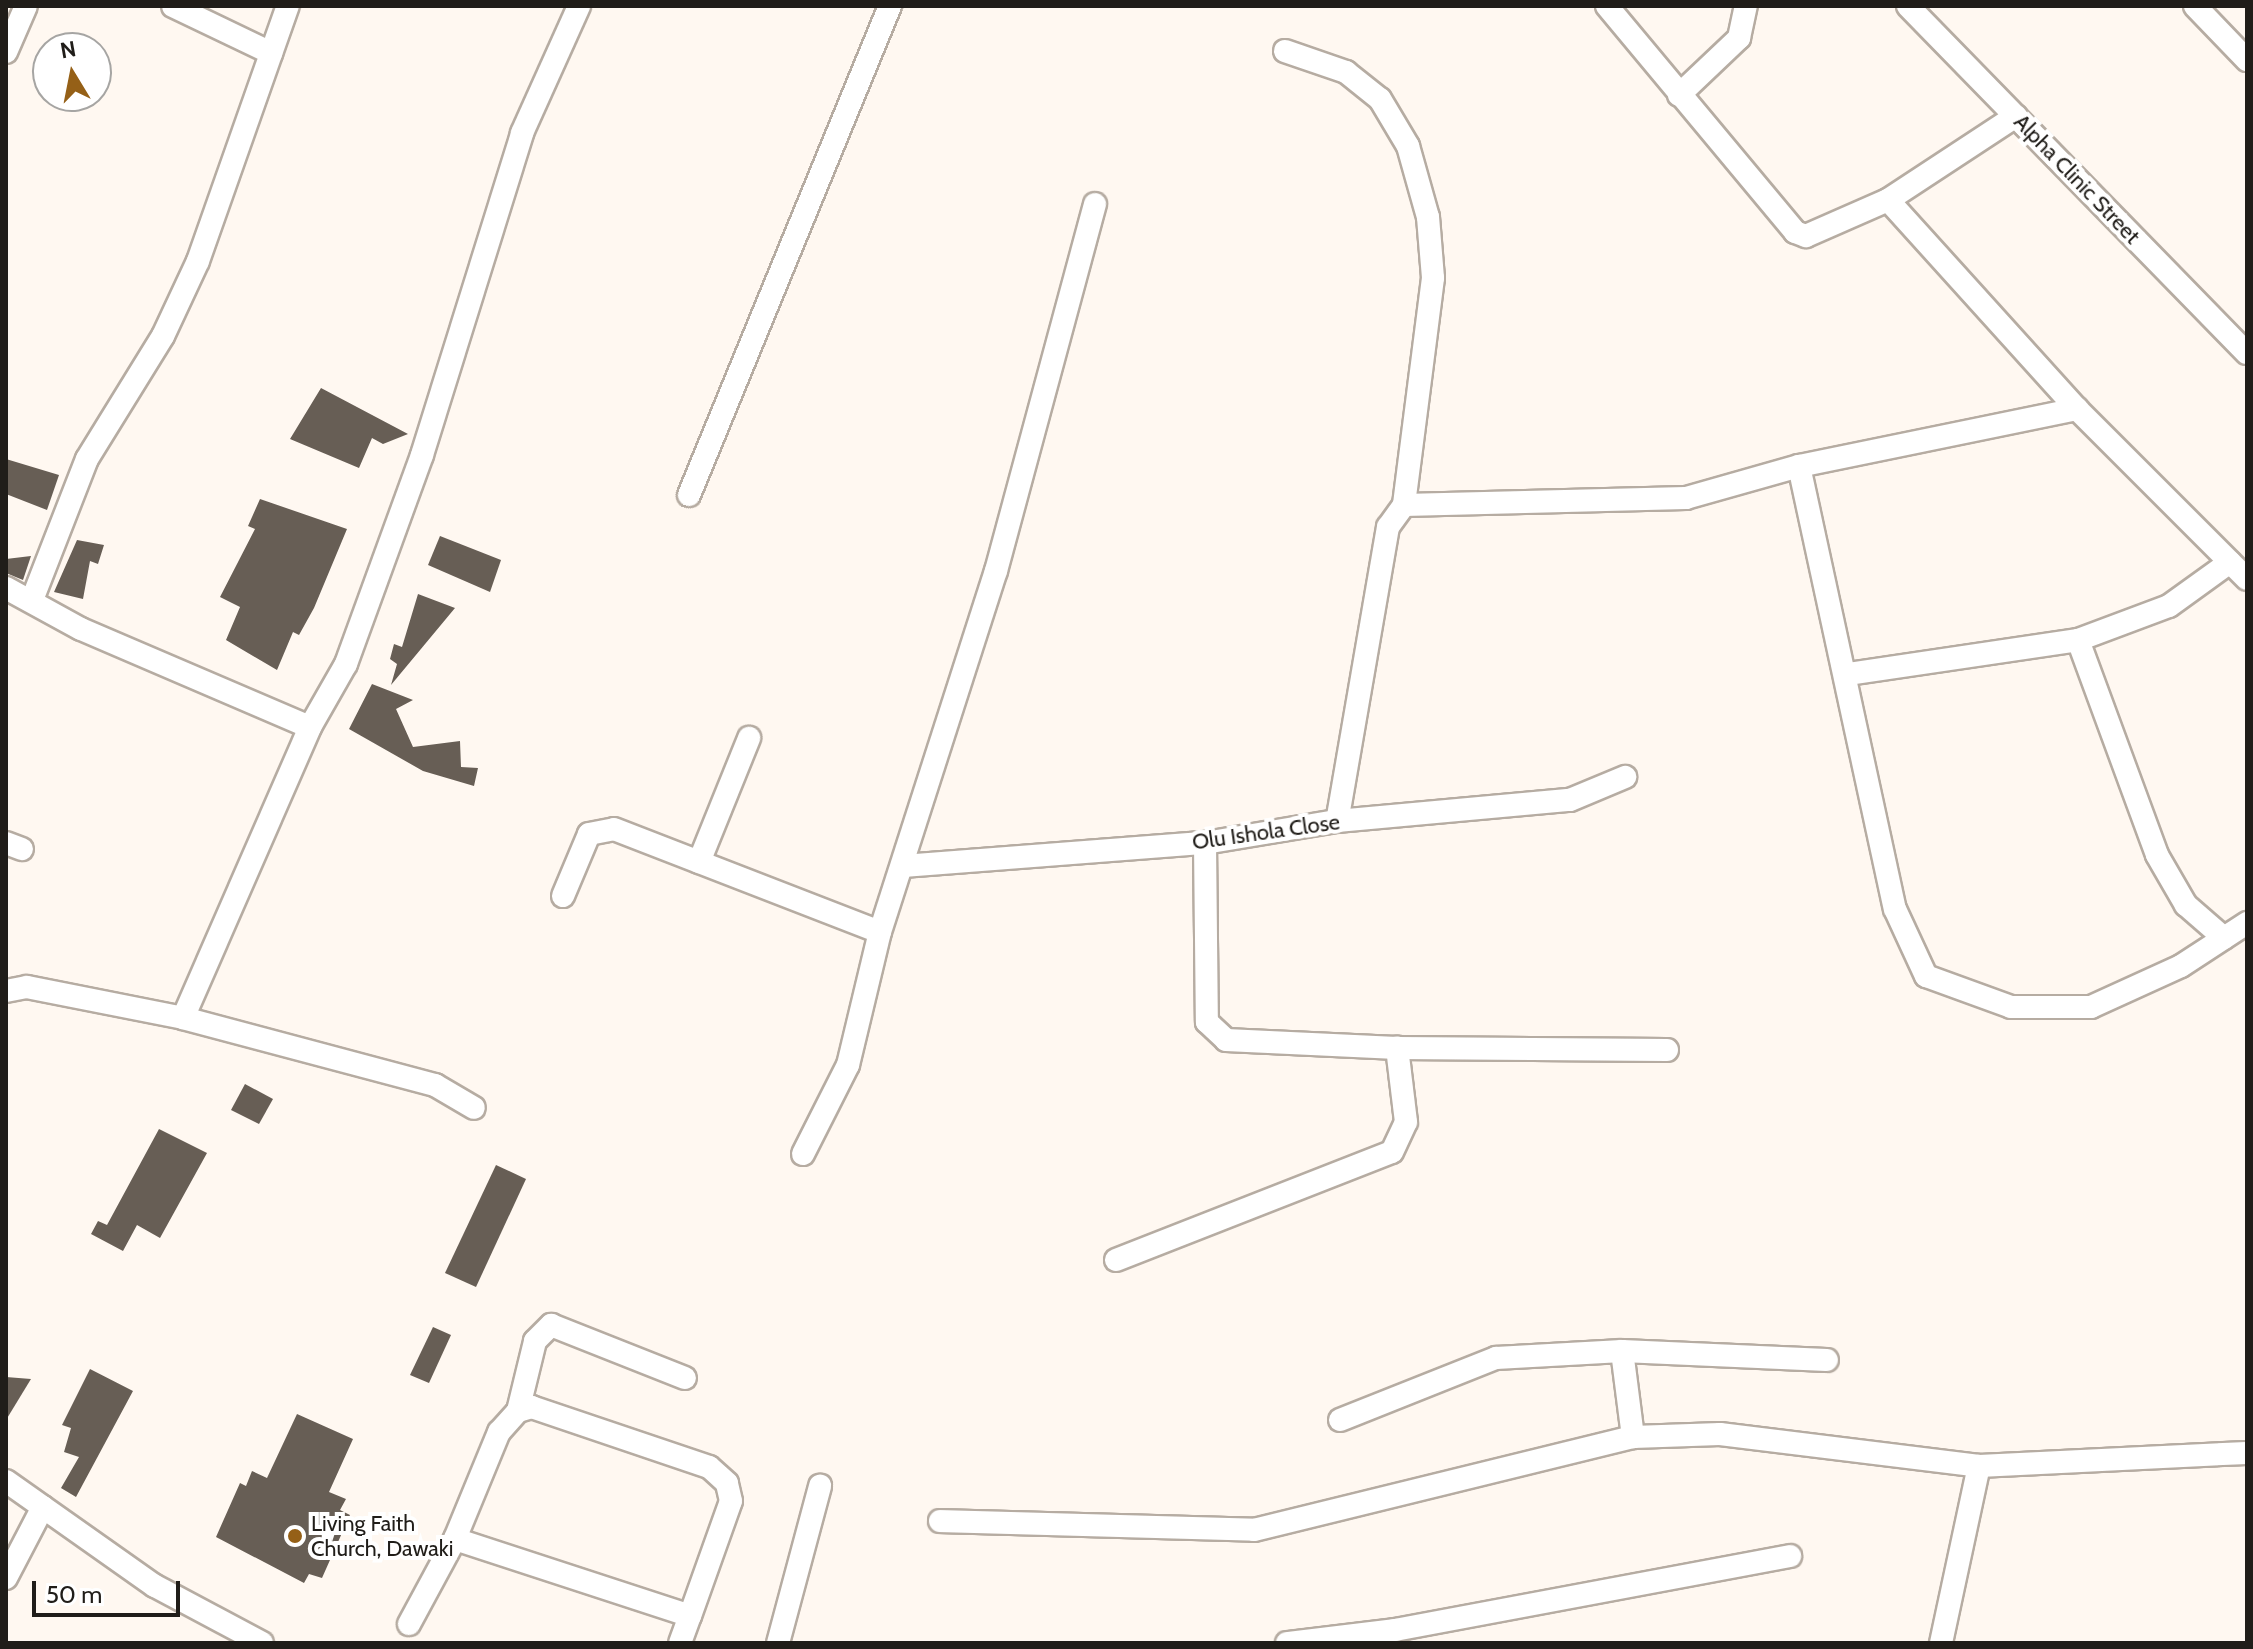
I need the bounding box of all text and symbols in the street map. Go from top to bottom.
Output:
north arrow [32,32,112,112]
text: N [58,35,78,64]
street label: Alpha Clinic Street [2008,109,2146,249]
street label: Olu Ishola Close [1190,809,1342,855]
place label: Living Faith Church, Dawaki [311,1510,453,1562]
marker: Living Faith Church, Dawaki [286,1527,304,1545]
scale bar [36,1565,184,1615]
text: 50 m [46,1580,102,1609]

